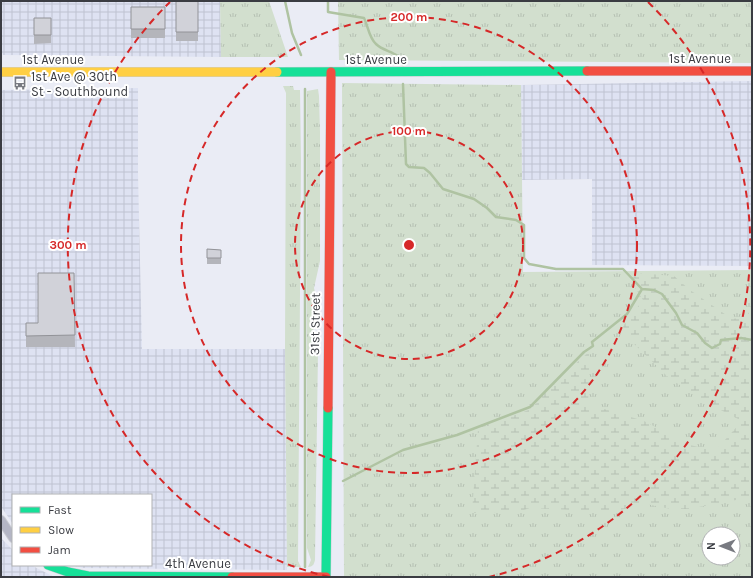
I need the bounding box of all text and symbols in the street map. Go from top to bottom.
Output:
text: 200 m [391,10,427,24]
street label: 1st Avenue [669,51,731,66]
street label: 1st Avenue [22,52,84,67]
street label: 1st Avenue [345,52,407,67]
place label: 1st Ave @ 30th St - Southbound [31,69,128,99]
bus stop icon: 1st Ave @ 30th St - Southbound [12,75,28,91]
text: 100 m [392,124,426,138]
text: 300 m [49,238,87,252]
centre of rings [402,238,416,252]
street label: 31st Street [307,293,323,355]
legend [12,494,152,566]
text: Fast [48,503,72,517]
text: Slow [48,523,74,537]
north arrow [701,526,741,566]
text: N [705,542,718,550]
text: Jam [48,543,71,557]
street label: 4th Avenue [165,556,231,571]

